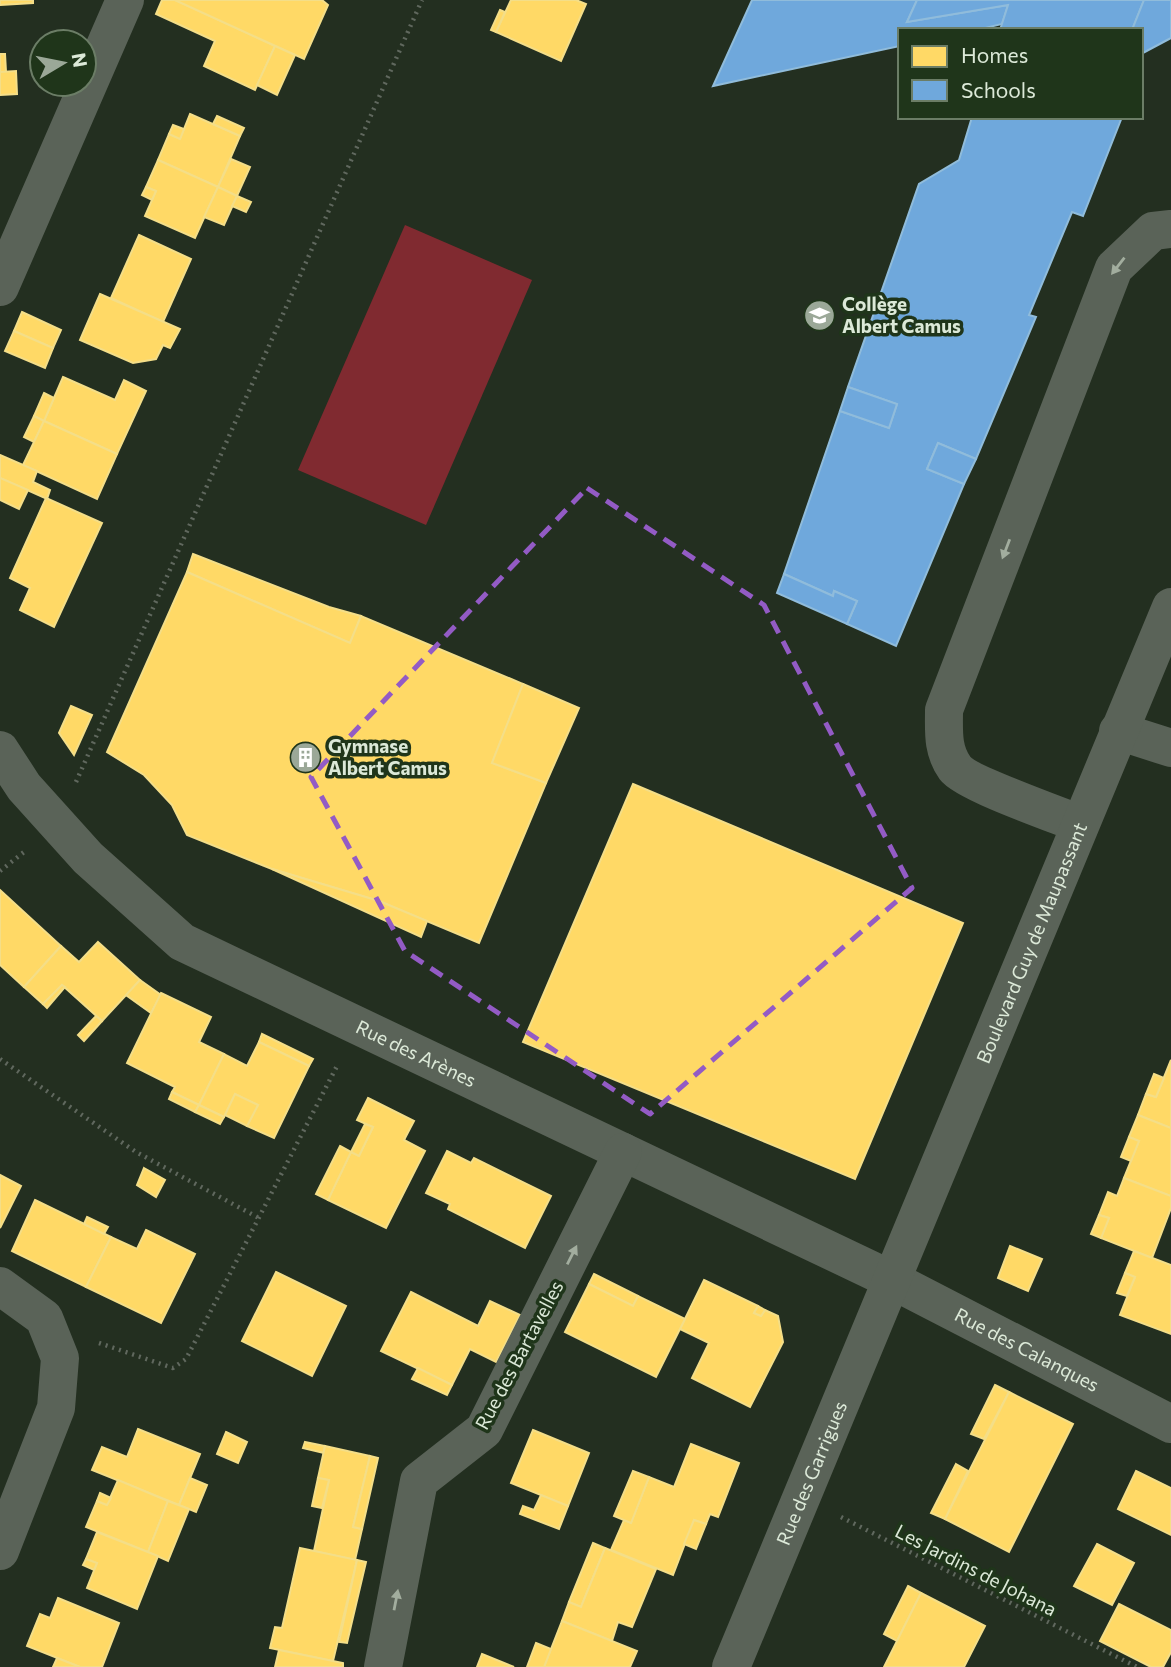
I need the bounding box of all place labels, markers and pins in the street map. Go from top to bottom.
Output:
place label: Collège Albert Camus [842,292,961,337]
school or university icon: Collège Albert Camus [802,298,836,332]
place label: Gymnase Albert Camus [328,734,447,779]
building icon: Gymnase Albert Camus [288,740,322,774]

